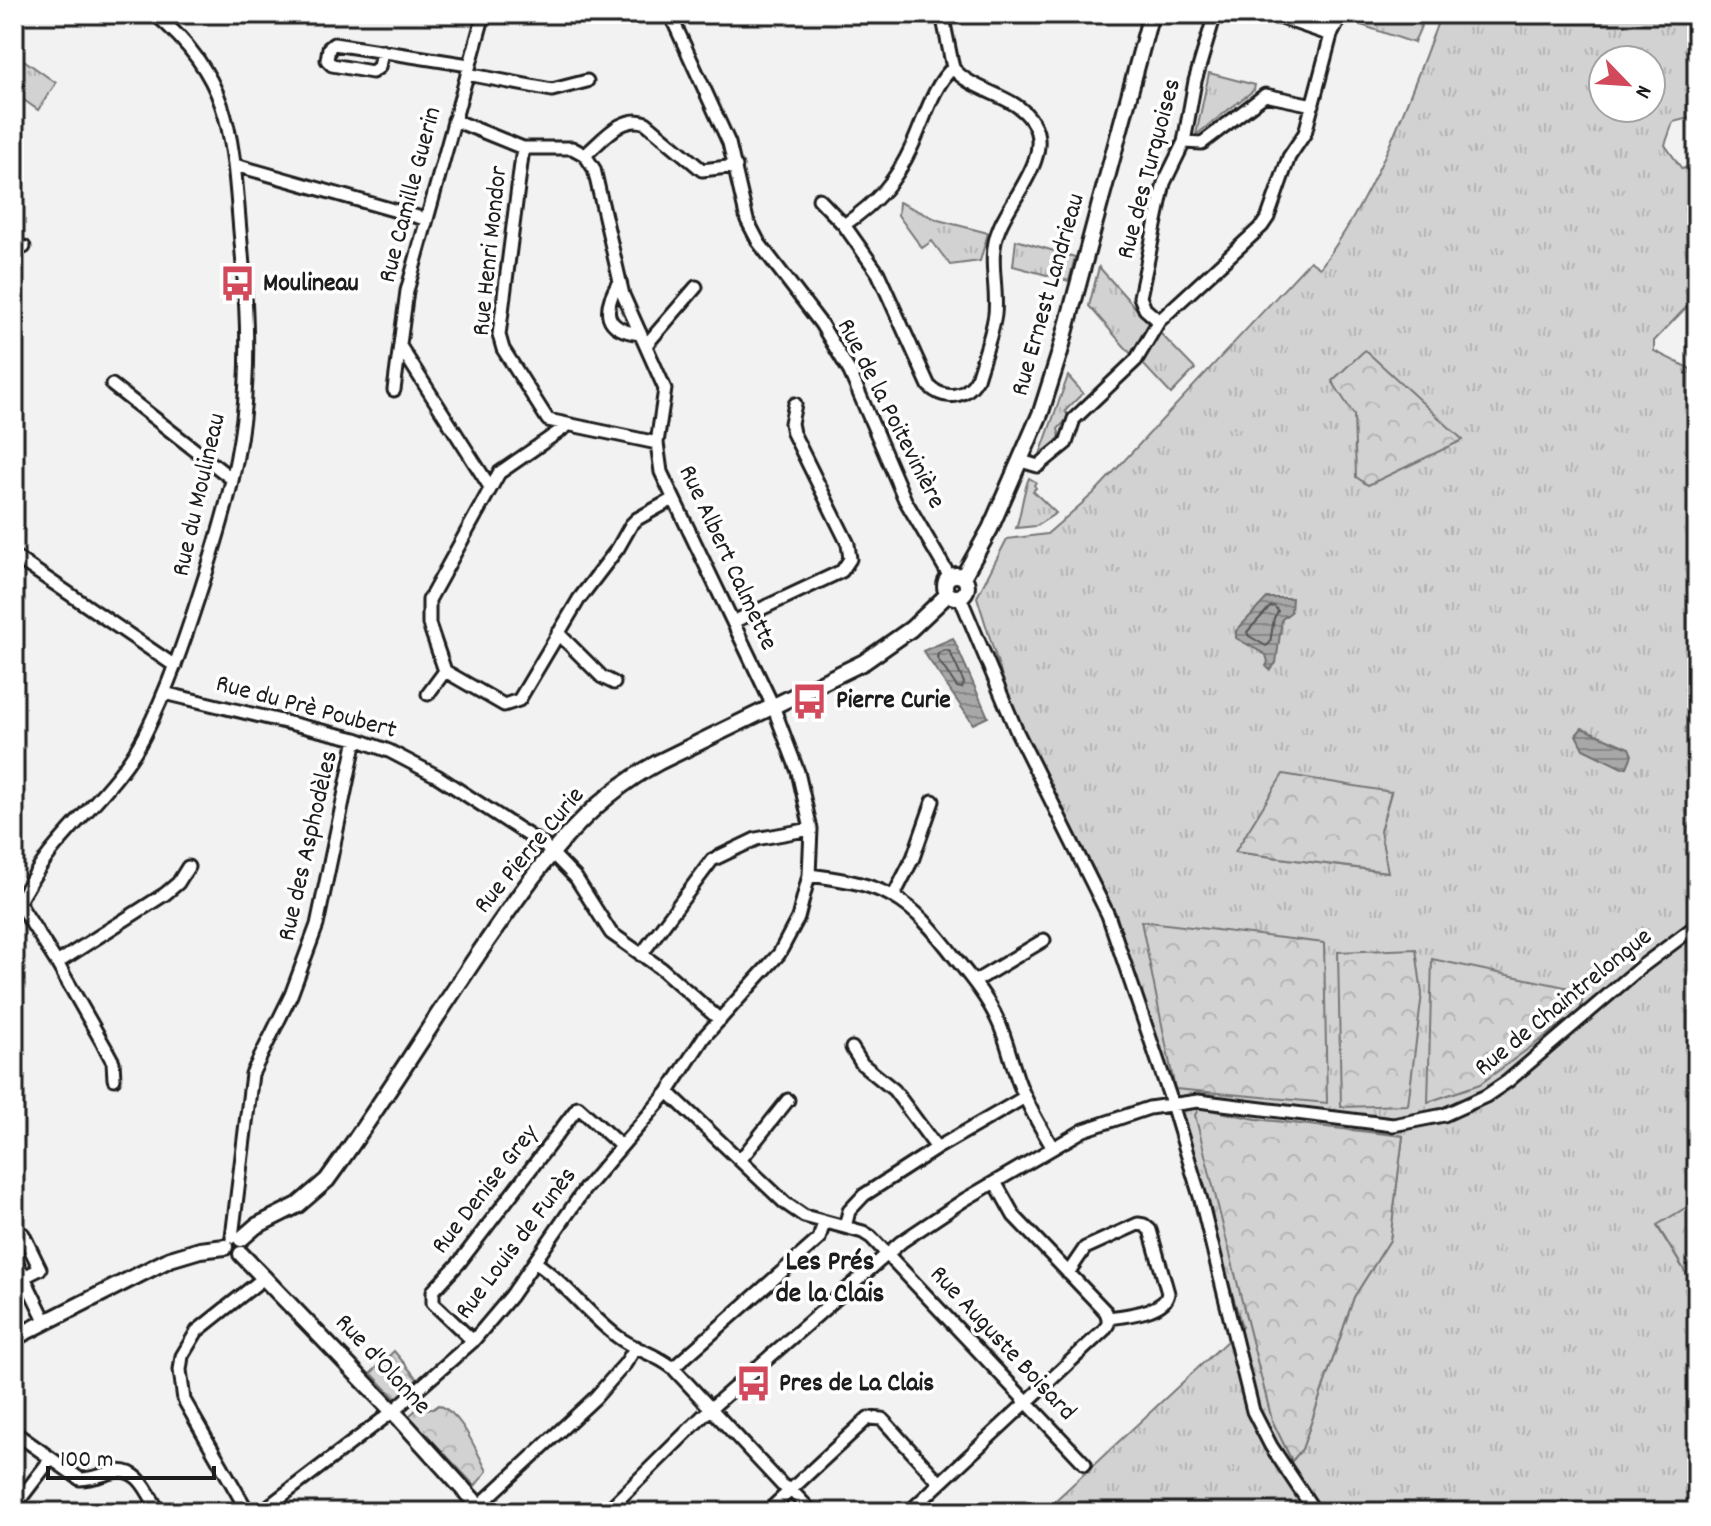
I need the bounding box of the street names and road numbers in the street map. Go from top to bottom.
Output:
street label: Rue des Turquoises [1108,75,1192,263]
street label: Rue Camille Guerin [370,103,452,287]
street label: Rue Henri Mondor [464,164,518,338]
street label: Rue Ernest Landrieau [1002,189,1096,401]
street label: Rue de la Poitevinière [826,312,954,516]
street label: Rue du Moulineau [163,410,237,580]
street label: Rue Albert Calmette [668,459,786,657]
street label: Rue du Prè Poubert [212,666,401,750]
street label: Rue des Asphodèles [269,747,349,945]
street label: Rue Pierre Curie [466,779,594,923]
street label: Rue de Chaintrelongue [1467,920,1661,1086]
street label: Rue Denise Grey [423,1117,549,1263]
street label: Rue Louis de Funès [447,1160,587,1328]
street label: Rue Auguste Boisard [920,1258,1084,1430]
street label: Rue d'Olonne [325,1306,439,1424]

